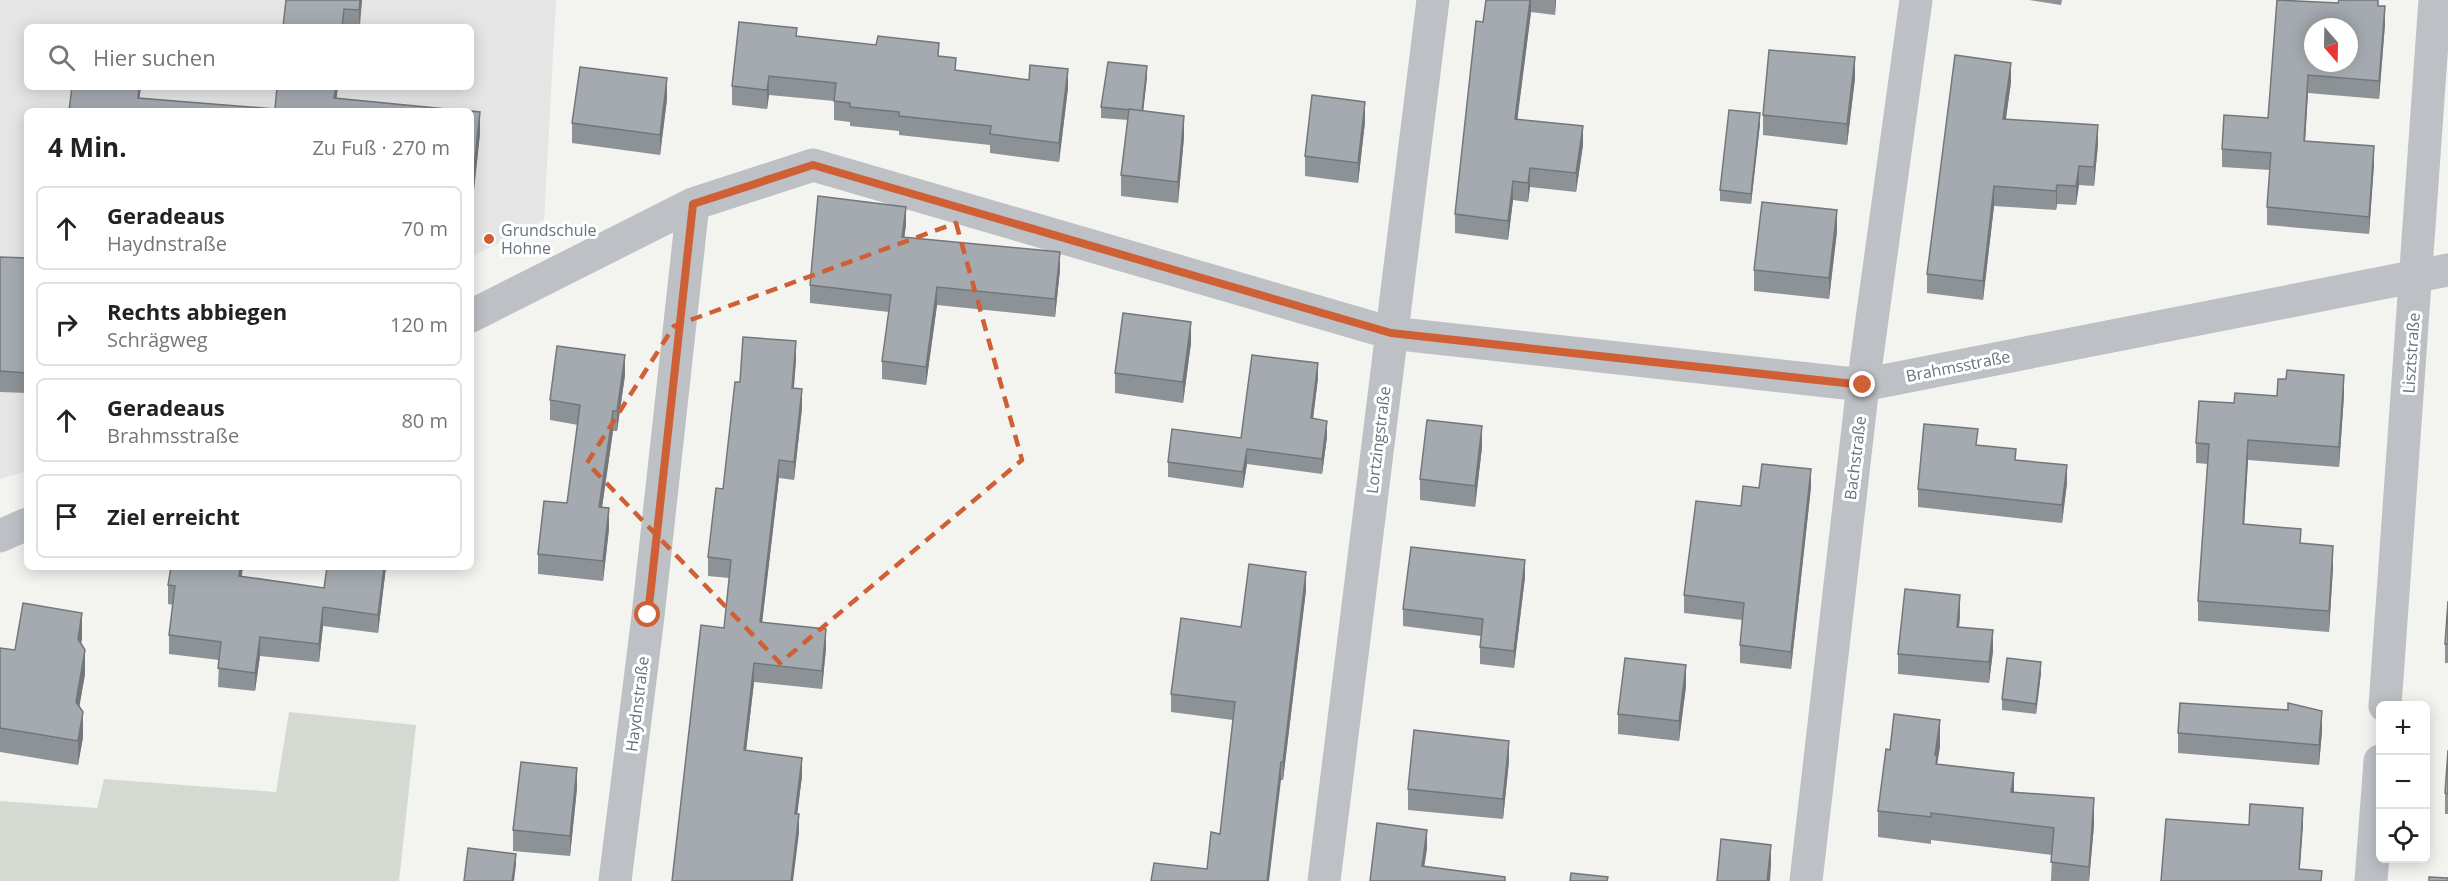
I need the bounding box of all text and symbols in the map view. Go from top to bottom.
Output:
north arrow [2304,18,2358,72]
search box [24,24,474,90]
icon: search [45,41,78,74]
text: Hier suchen [93,42,216,72]
text: 4 Min. [48,129,127,165]
text: Zu Fuß · 270 m [312,134,450,161]
text: Geradeaus [107,200,225,230]
icon: ahead [50,212,83,245]
text: 70 m [401,215,448,242]
place label: Grundschule Hohne [501,219,597,259]
text: Haydnstraße [107,230,227,257]
marker: Grundschule Hohne [482,232,496,246]
text: Rechts abbiegen [107,296,287,326]
icon: right [50,308,83,341]
text: 120 m [390,311,448,338]
street label: Lisztstraße [2397,312,2425,394]
text: Schrägweg [107,326,208,353]
street label: Brahmsstraße [1904,345,2012,387]
route end [1849,371,1875,397]
street label: Lortzingstraße [1361,385,1395,495]
text: Geradeaus [107,392,225,422]
icon: ahead [50,404,83,437]
text: 80 m [401,407,448,434]
street label: Bachstraße [1839,415,1871,501]
text: Brahmsstraße [107,422,239,449]
icon: arrive [50,500,83,533]
text: Ziel erreicht [107,501,240,531]
route start [634,601,660,627]
street label: Haydnstraße [620,655,654,753]
map controls [2376,701,2430,863]
button: + [2376,701,2430,755]
button: − [2376,755,2430,809]
button: locate [2376,809,2430,863]

